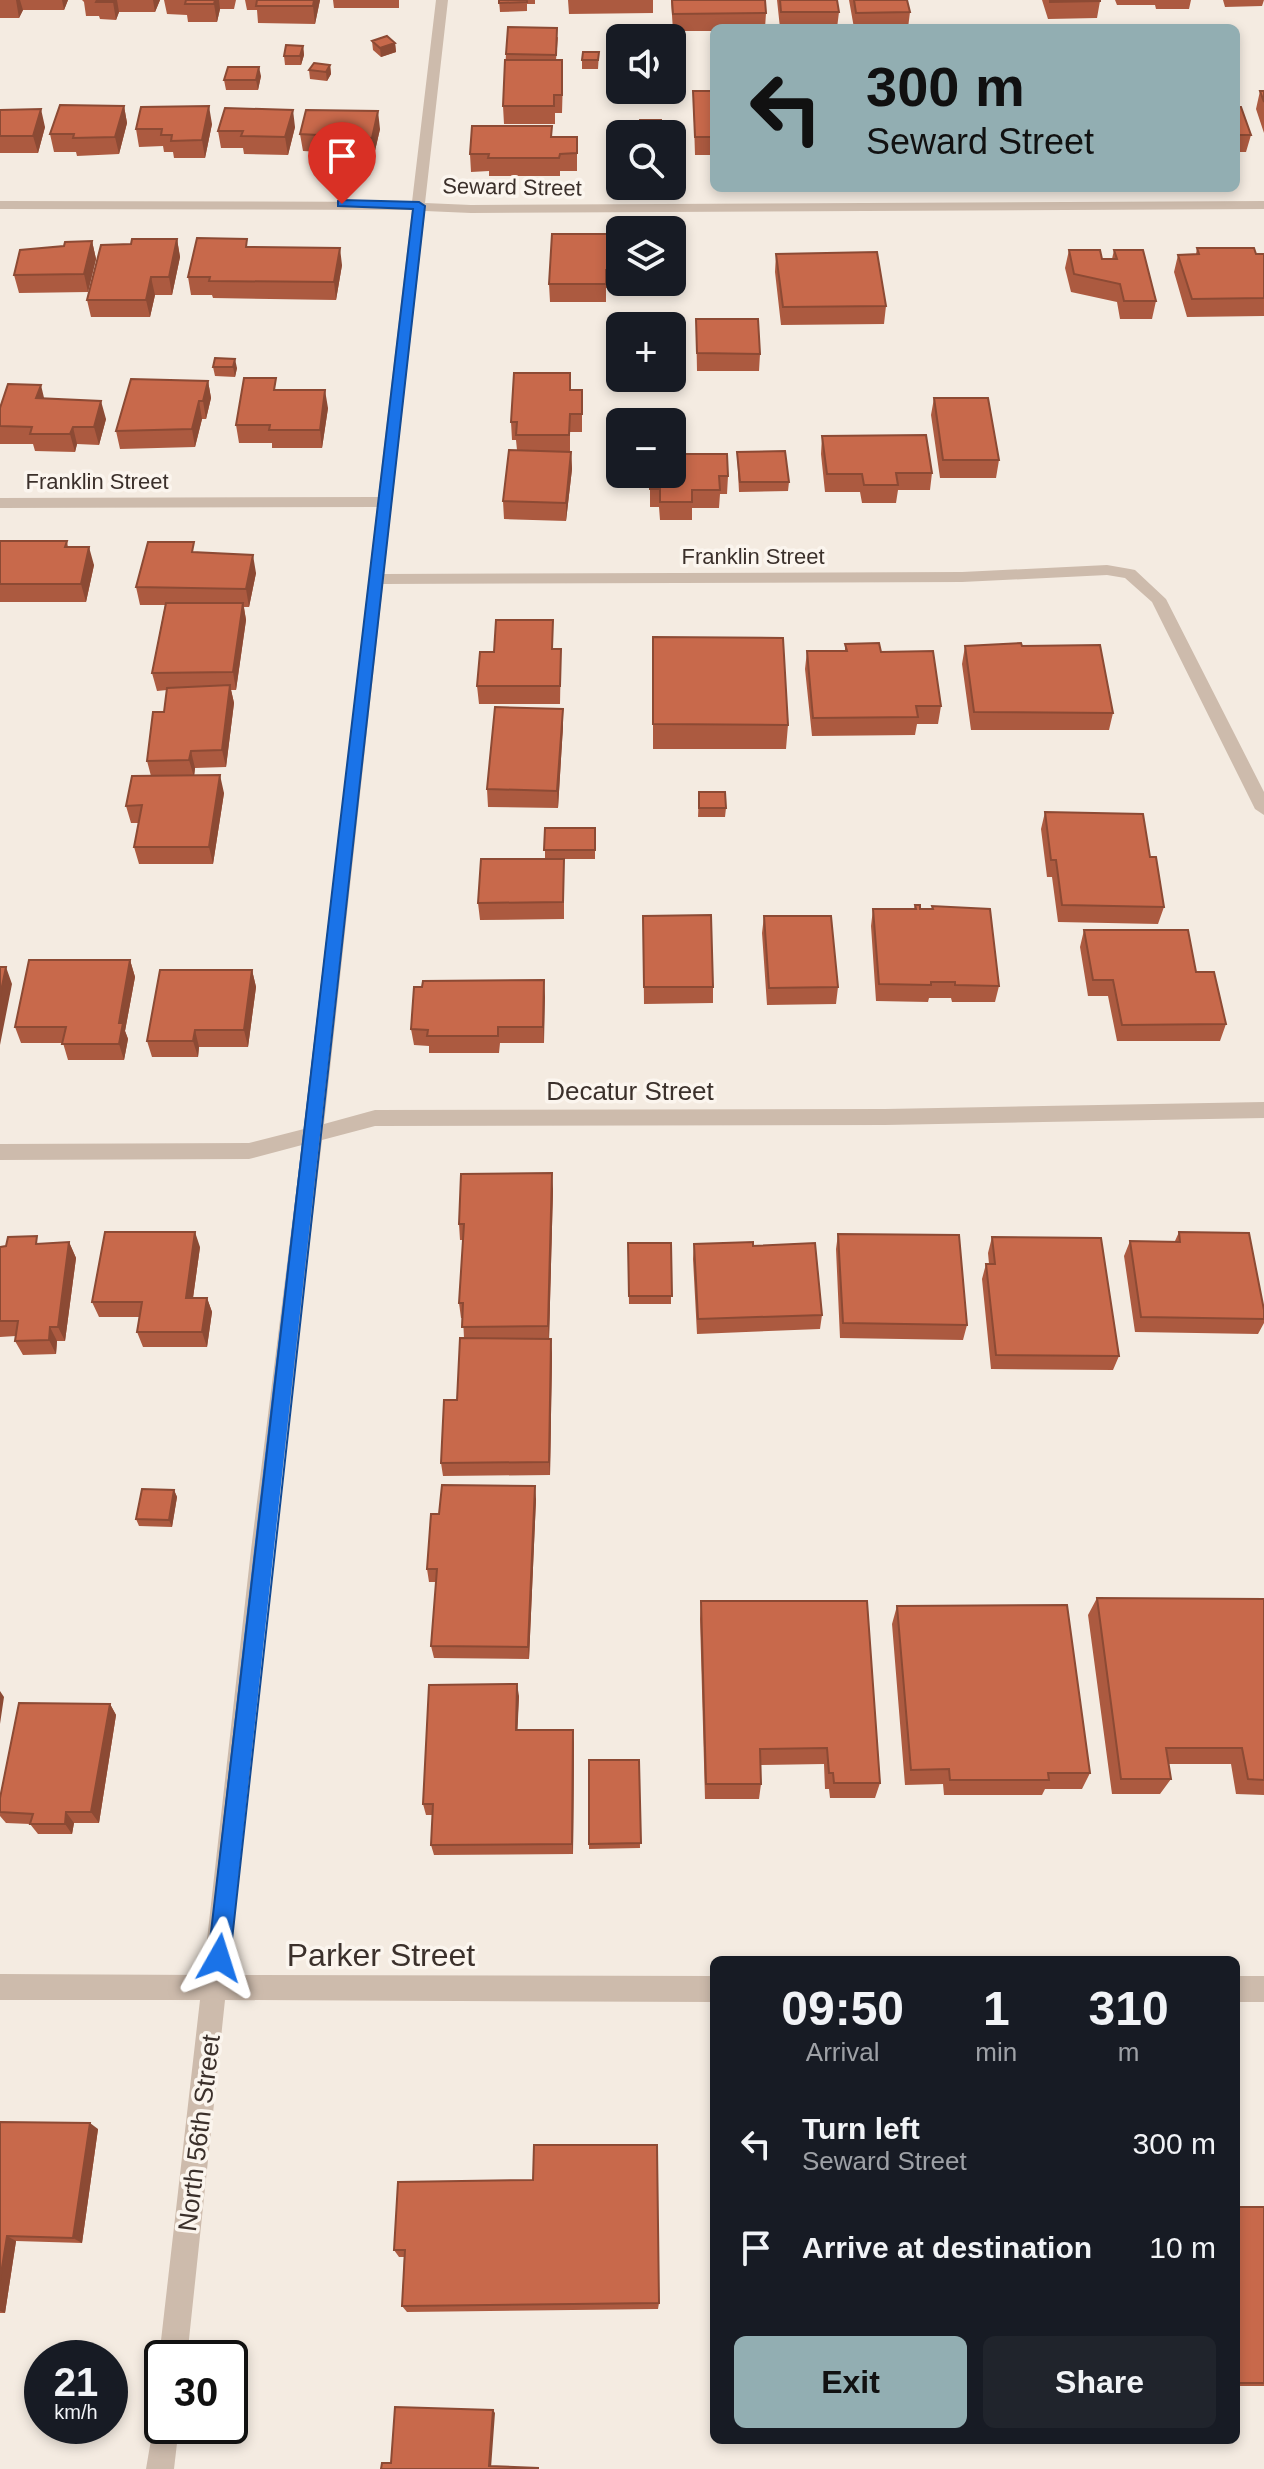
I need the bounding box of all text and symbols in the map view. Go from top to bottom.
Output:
map controls [606,24,686,488]
button: sound [606,24,686,104]
text: 300 m [866,55,1025,118]
icon: left [734,56,838,160]
button: search [606,120,686,200]
text: Seward Street [866,121,1094,162]
pin [308,122,376,204]
icon: arrive [320,134,364,178]
street label: Seward Street [442,173,582,201]
button: layers [606,216,686,296]
button: + [606,312,686,392]
button: − [606,408,686,488]
street label: Franklin Street [25,469,169,494]
street label: Franklin Street [681,544,825,569]
street label: Decatur Street [546,1076,715,1106]
position arrow [177,1916,261,2000]
street label: Parker Street [287,1937,475,1973]
text: 09:50 [781,1982,904,2035]
text: 1 [983,1982,1010,2035]
text: 310 [1089,1982,1169,2035]
street label: North 56th Street [172,2032,226,2233]
text: Arrival [806,2037,880,2067]
text: min [975,2037,1017,2067]
text: m [1118,2037,1139,2067]
text: Turn left [802,2112,920,2145]
icon: left [734,2122,778,2166]
text: 300 m [1133,2127,1216,2160]
text: Seward Street [802,2146,967,2176]
icon: arrive [734,2226,778,2270]
text: Arrive at destination [802,2231,1092,2264]
text: 10 m [1149,2231,1216,2264]
button: Exit [734,2336,967,2428]
button: Share [983,2336,1216,2428]
speed limit sign: 30 [144,2340,248,2444]
text: 21 [54,2360,98,2404]
text: km/h [54,2401,98,2423]

